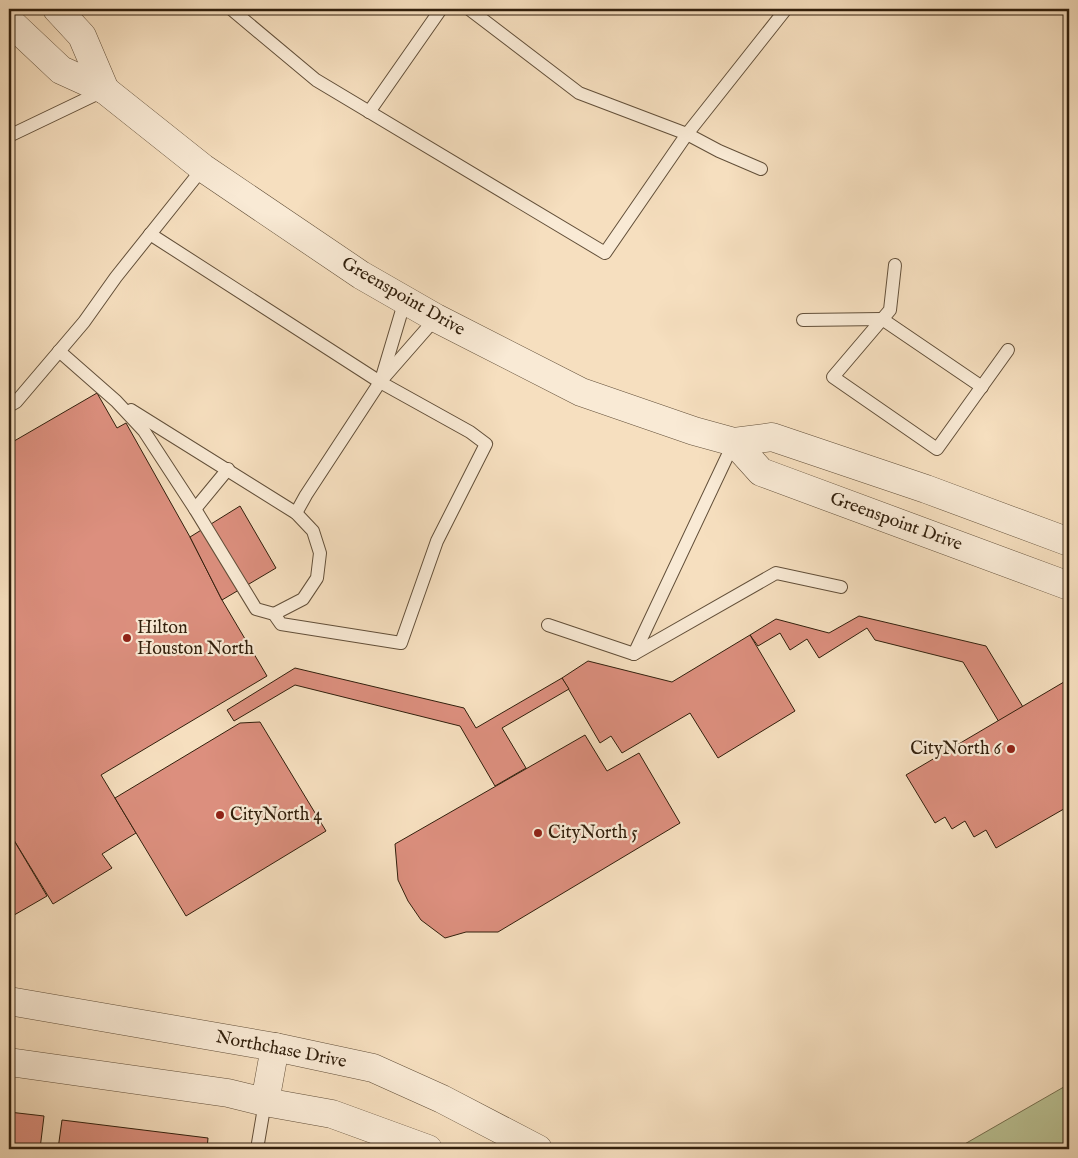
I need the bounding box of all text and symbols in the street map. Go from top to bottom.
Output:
street label: Greenspoint Drive [337,252,469,342]
street label: Greenspoint Drive [827,487,965,557]
place label: Hilton Houston North [137,617,254,661]
marker: Hilton Houston North [121,632,133,644]
place label: CityNorth 6 [910,738,1001,761]
marker: CityNorth 6 [1005,743,1017,755]
place label: CityNorth 4 [230,804,322,827]
marker: CityNorth 4 [214,809,226,821]
place label: CityNorth 5 [548,822,638,845]
marker: CityNorth 5 [532,827,544,839]
street label: Northchase Drive [214,1026,348,1074]

